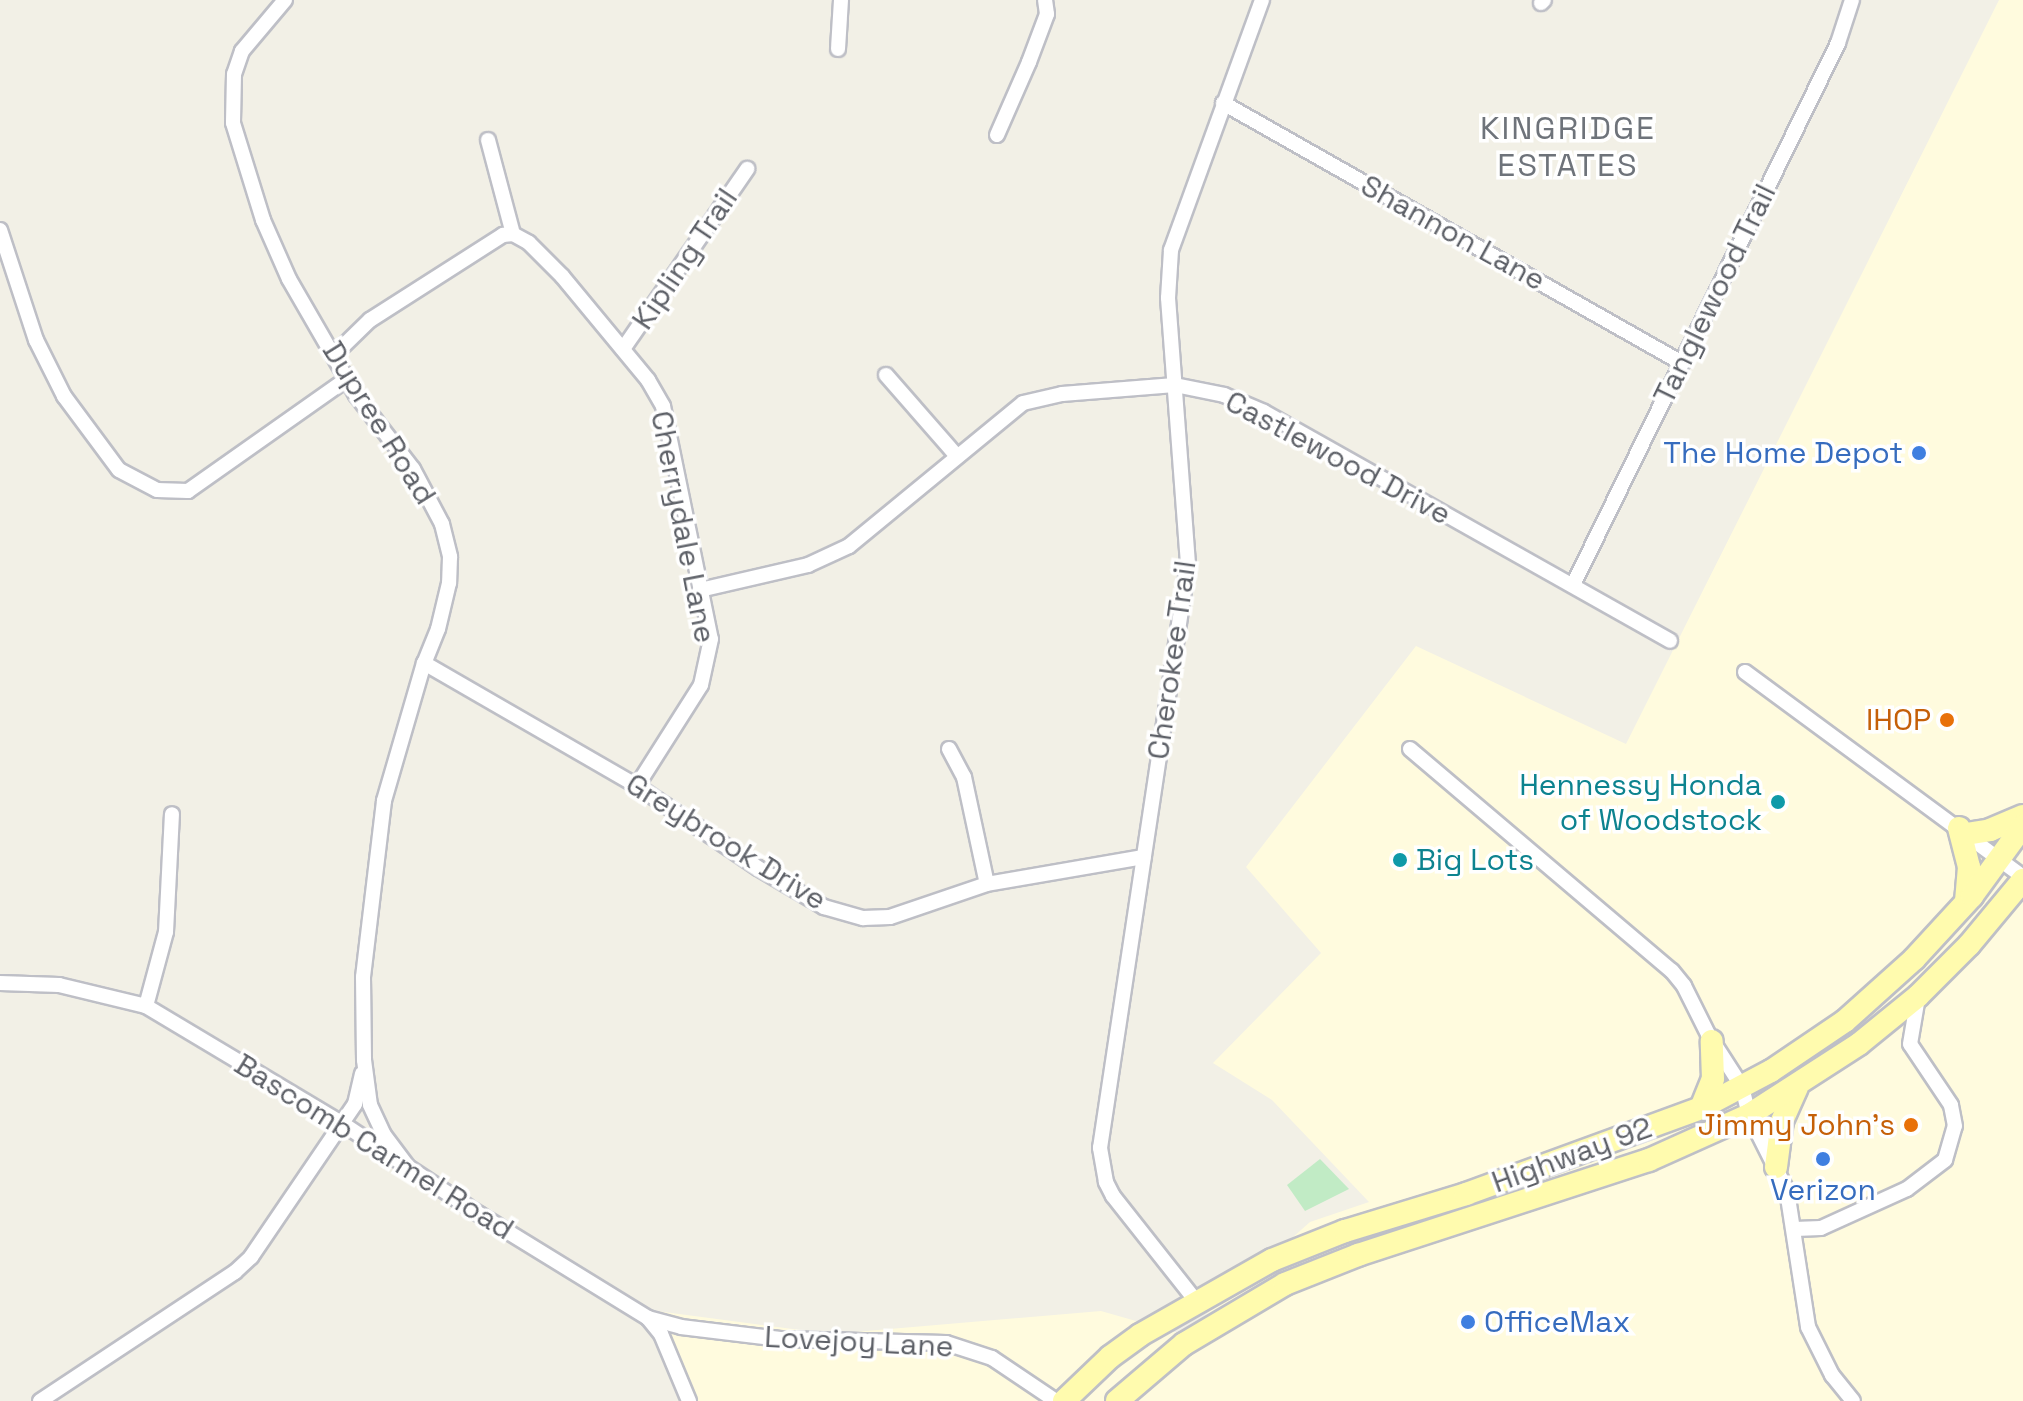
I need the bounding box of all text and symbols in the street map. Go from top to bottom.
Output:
district label: KINGRIDGE ESTATES [1480,110,1656,185]
street label: Shannon Lane [1355,168,1551,298]
street label: Tanglewood Trail [1646,178,1784,410]
street label: Kipling Trail [624,181,746,337]
street label: Dupree Road [315,335,443,511]
street label: Castlewood Drive [1219,383,1457,533]
street label: Cherrydale Lane [643,408,723,646]
place label: The Home Depot [1663,435,1903,471]
marker: The Home Depot [1910,444,1928,462]
street label: Cherokee Trail [1140,558,1204,762]
place label: IHOP [1866,702,1931,738]
marker: IHOP [1938,711,1956,729]
street label: Greybrook Drive [619,766,833,918]
place label: Hennessy Honda of Woodstock [1519,767,1762,838]
marker: Hennessy Honda of Woodstock [1769,793,1787,811]
place label: Big Lots [1416,842,1534,878]
marker: Big Lots [1391,851,1409,869]
street label: Bascomb Carmel Road [228,1046,520,1248]
place label: Jimmy John's [1698,1107,1895,1143]
street label: Highway 92 [1487,1109,1657,1201]
marker: Jimmy John's [1902,1116,1920,1134]
marker: Verizon [1814,1150,1832,1168]
place label: Verizon [1770,1172,1876,1208]
place label: OfficeMax [1484,1304,1630,1340]
marker: OfficeMax [1459,1313,1477,1331]
street label: Lovejoy Lane [764,1319,954,1365]

